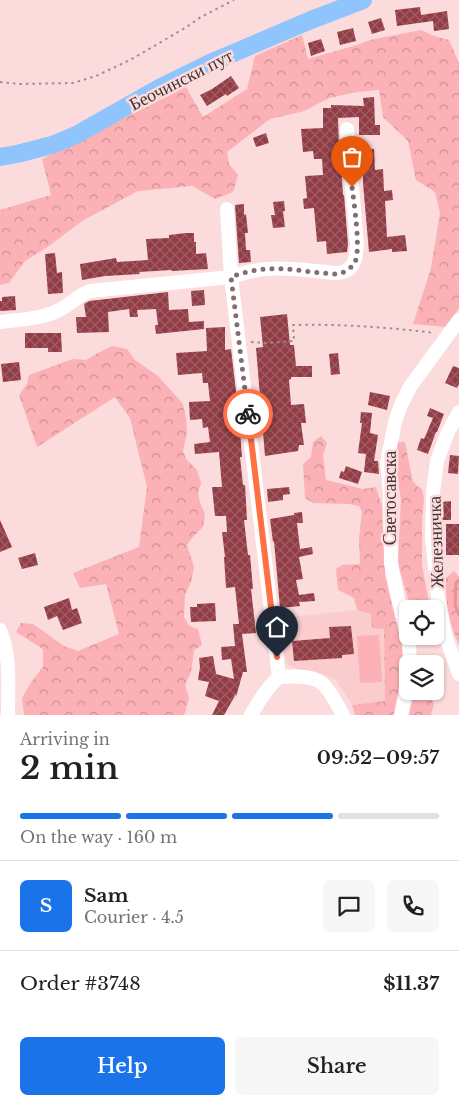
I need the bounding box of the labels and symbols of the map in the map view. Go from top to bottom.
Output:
street label: Беочински пут [126,44,237,116]
pin [331,136,373,187]
courier [223,389,273,439]
street label: Светосавска [379,451,401,545]
street label: Железничка [423,495,449,589]
pin [256,606,298,657]

